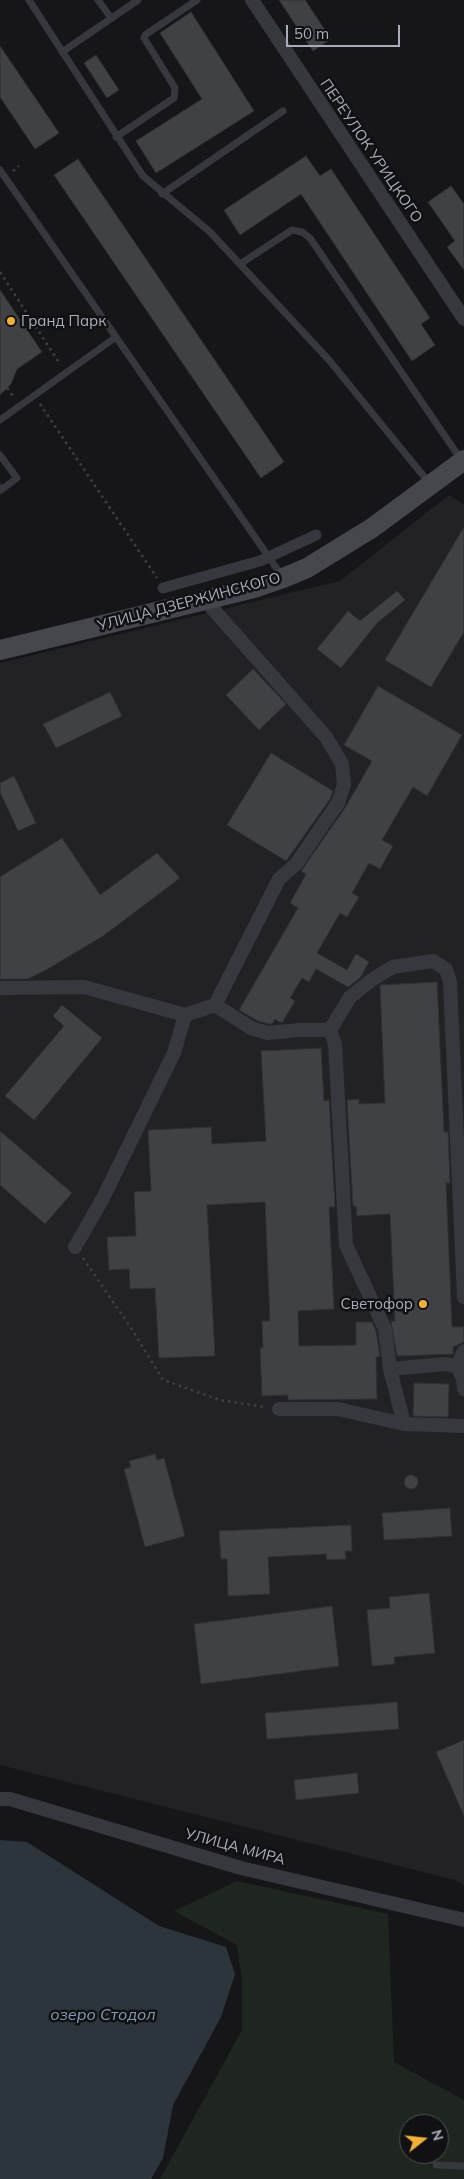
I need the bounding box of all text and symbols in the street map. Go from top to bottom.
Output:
scale bar [289,15,403,47]
text: 50 m [294,24,329,43]
street label: ПЕРЕУЛОК УРИЦКОГО [316,76,426,226]
place label: Гранд Парк [21,312,106,330]
marker: Гранд Парк [5,315,17,327]
street label: УЛИЦА ДЗЕРЖИНСКОГО [95,569,283,635]
place label: Светофор [340,1295,413,1313]
marker: Светофор [417,1298,429,1310]
street label: УЛИЦА МИРА [183,1825,287,1869]
water label: озеро Стодол [50,2005,156,2025]
north arrow [399,2114,449,2164]
text: N [427,2128,448,2143]

